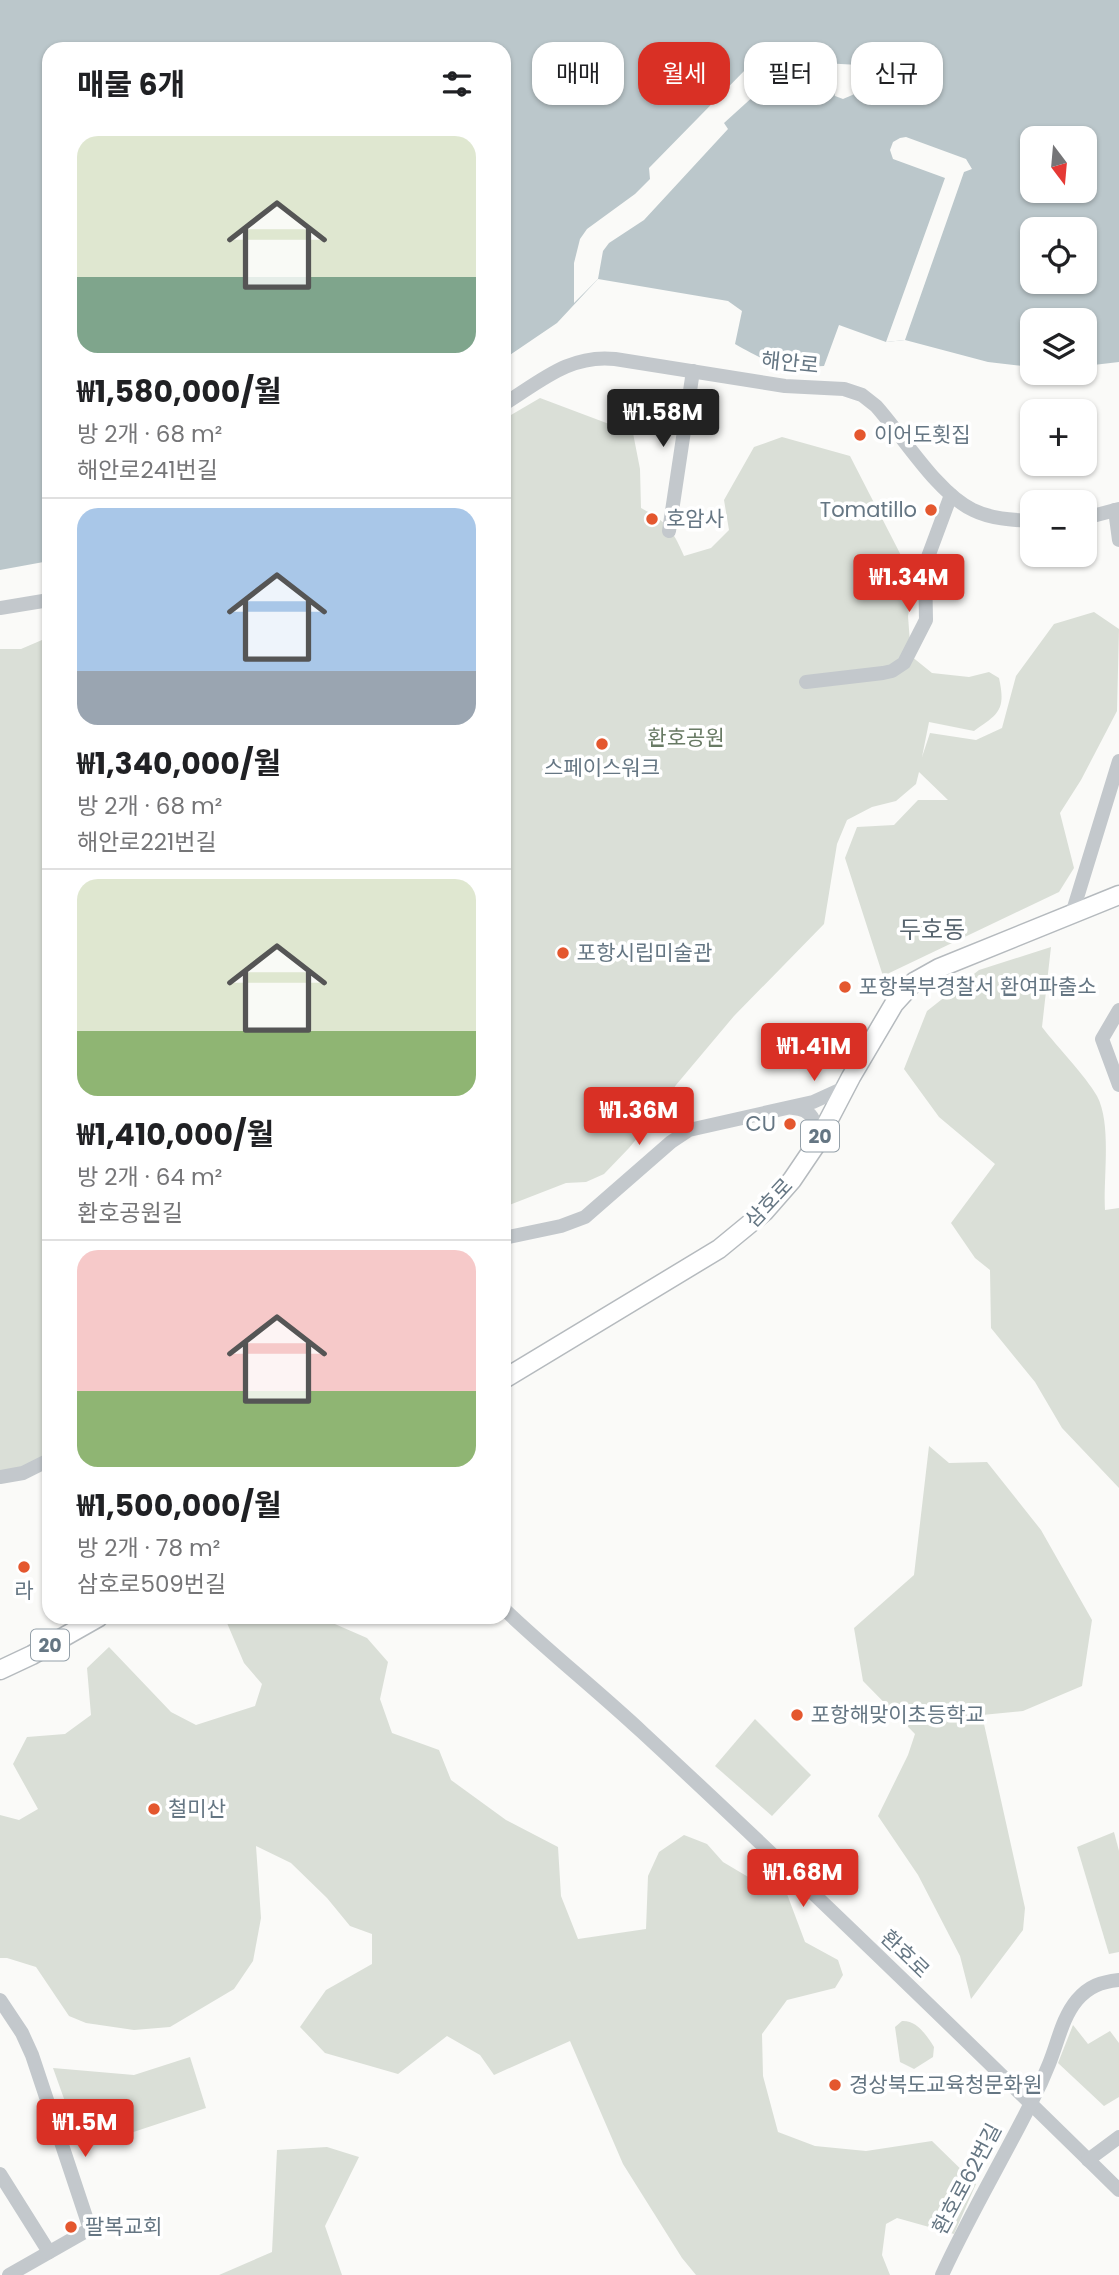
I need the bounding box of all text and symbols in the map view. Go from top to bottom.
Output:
chip: 매매 [532,42,624,105]
chip: 월세 [638,42,730,105]
chip: 필터 [744,42,837,105]
chip: 신규 [851,42,943,105]
text: 매물 6개 [77,63,185,106]
icon: filters [438,65,476,103]
north arrow [1020,126,1097,203]
map controls [1020,126,1097,567]
icon: home [214,182,340,308]
button: locate [1020,217,1097,294]
button: layers [1020,308,1097,385]
street label: 해안로 [760,345,820,380]
text: ₩1,580,000/월 [77,370,282,413]
pin: ₩1.58M [606,390,720,449]
text: ₩1.58M [623,396,703,428]
button: + [1020,399,1097,476]
text: 방 2개 · 68 m² [77,418,222,450]
place label: 이어도횟집 [874,420,971,449]
marker: 이어도횟집 [852,427,868,443]
text: 해안로241번길 [77,454,218,486]
button: − [1020,490,1097,567]
place label: Tomatillo [820,495,917,524]
marker: Tomatillo [923,502,939,518]
place label: 호암사 [666,504,724,533]
marker: 호암사 [644,511,660,527]
icon: home [214,554,340,680]
pin: ₩1.34M [852,554,966,614]
text: ₩1.34M [869,561,949,593]
park label: 환호공원 [647,723,725,752]
marker: 스페이스워크 [594,736,610,752]
text: ₩1,340,000/월 [77,742,281,785]
place label: 스페이스워크 [544,753,660,782]
text: 방 2개 · 68 m² [77,790,222,822]
text: 해안로221번길 [77,826,217,858]
district label: 두호동 [899,913,965,946]
icon: home [214,925,340,1051]
place label: 포항시립미술관 [577,938,712,967]
marker: 포항시립미술관 [555,945,571,961]
place label: 포항북부경찰서 환여파출소 [859,972,1096,1001]
marker: 포항북부경찰서 환여파출소 [837,979,853,995]
pin: ₩1.41M [757,1024,871,1083]
text: ₩1.41M [777,1030,851,1062]
pin: ₩1.36M [582,1088,696,1147]
text: ₩1.36M [600,1094,678,1126]
place label: CU [746,1109,776,1138]
text: ₩1,410,000/월 [77,1113,274,1156]
marker: CU [782,1116,798,1132]
road number: 20 [801,1120,839,1152]
text: 방 2개 · 64 m² [77,1161,222,1193]
street label: 삼호로 [738,1172,799,1234]
text: 환호공원길 [77,1197,183,1229]
icon: home [214,1296,340,1422]
text: ₩1,500,000/월 [77,1484,282,1527]
text: 방 2개 · 78 m² [77,1532,220,1564]
marker: 라 [16,1559,32,1575]
text: 삼호로509번길 [77,1568,226,1600]
place label: 라 [14,1576,34,1605]
road number: 20 [31,1630,69,1660]
place label: 포항해맞이초등학교 [811,1700,985,1729]
marker: 포항해맞이초등학교 [789,1707,805,1723]
place label: 철미산 [168,1794,226,1823]
marker: 철미산 [146,1801,162,1817]
pin: ₩1.68M [746,1850,860,1909]
text: ₩1.68M [763,1856,843,1888]
street label: 환호로 [874,1923,936,1984]
place label: 경상북도교육청문화원 [849,2070,1042,2099]
marker: 경상북도교육청문화원 [827,2077,843,2093]
pin: ₩1.5M [36,2100,134,2159]
text: ₩1.5M [53,2106,117,2138]
street label: 환호로62번길 [925,2118,1008,2239]
place label: 팔복교회 [85,2212,162,2241]
marker: 팔복교회 [63,2219,79,2235]

